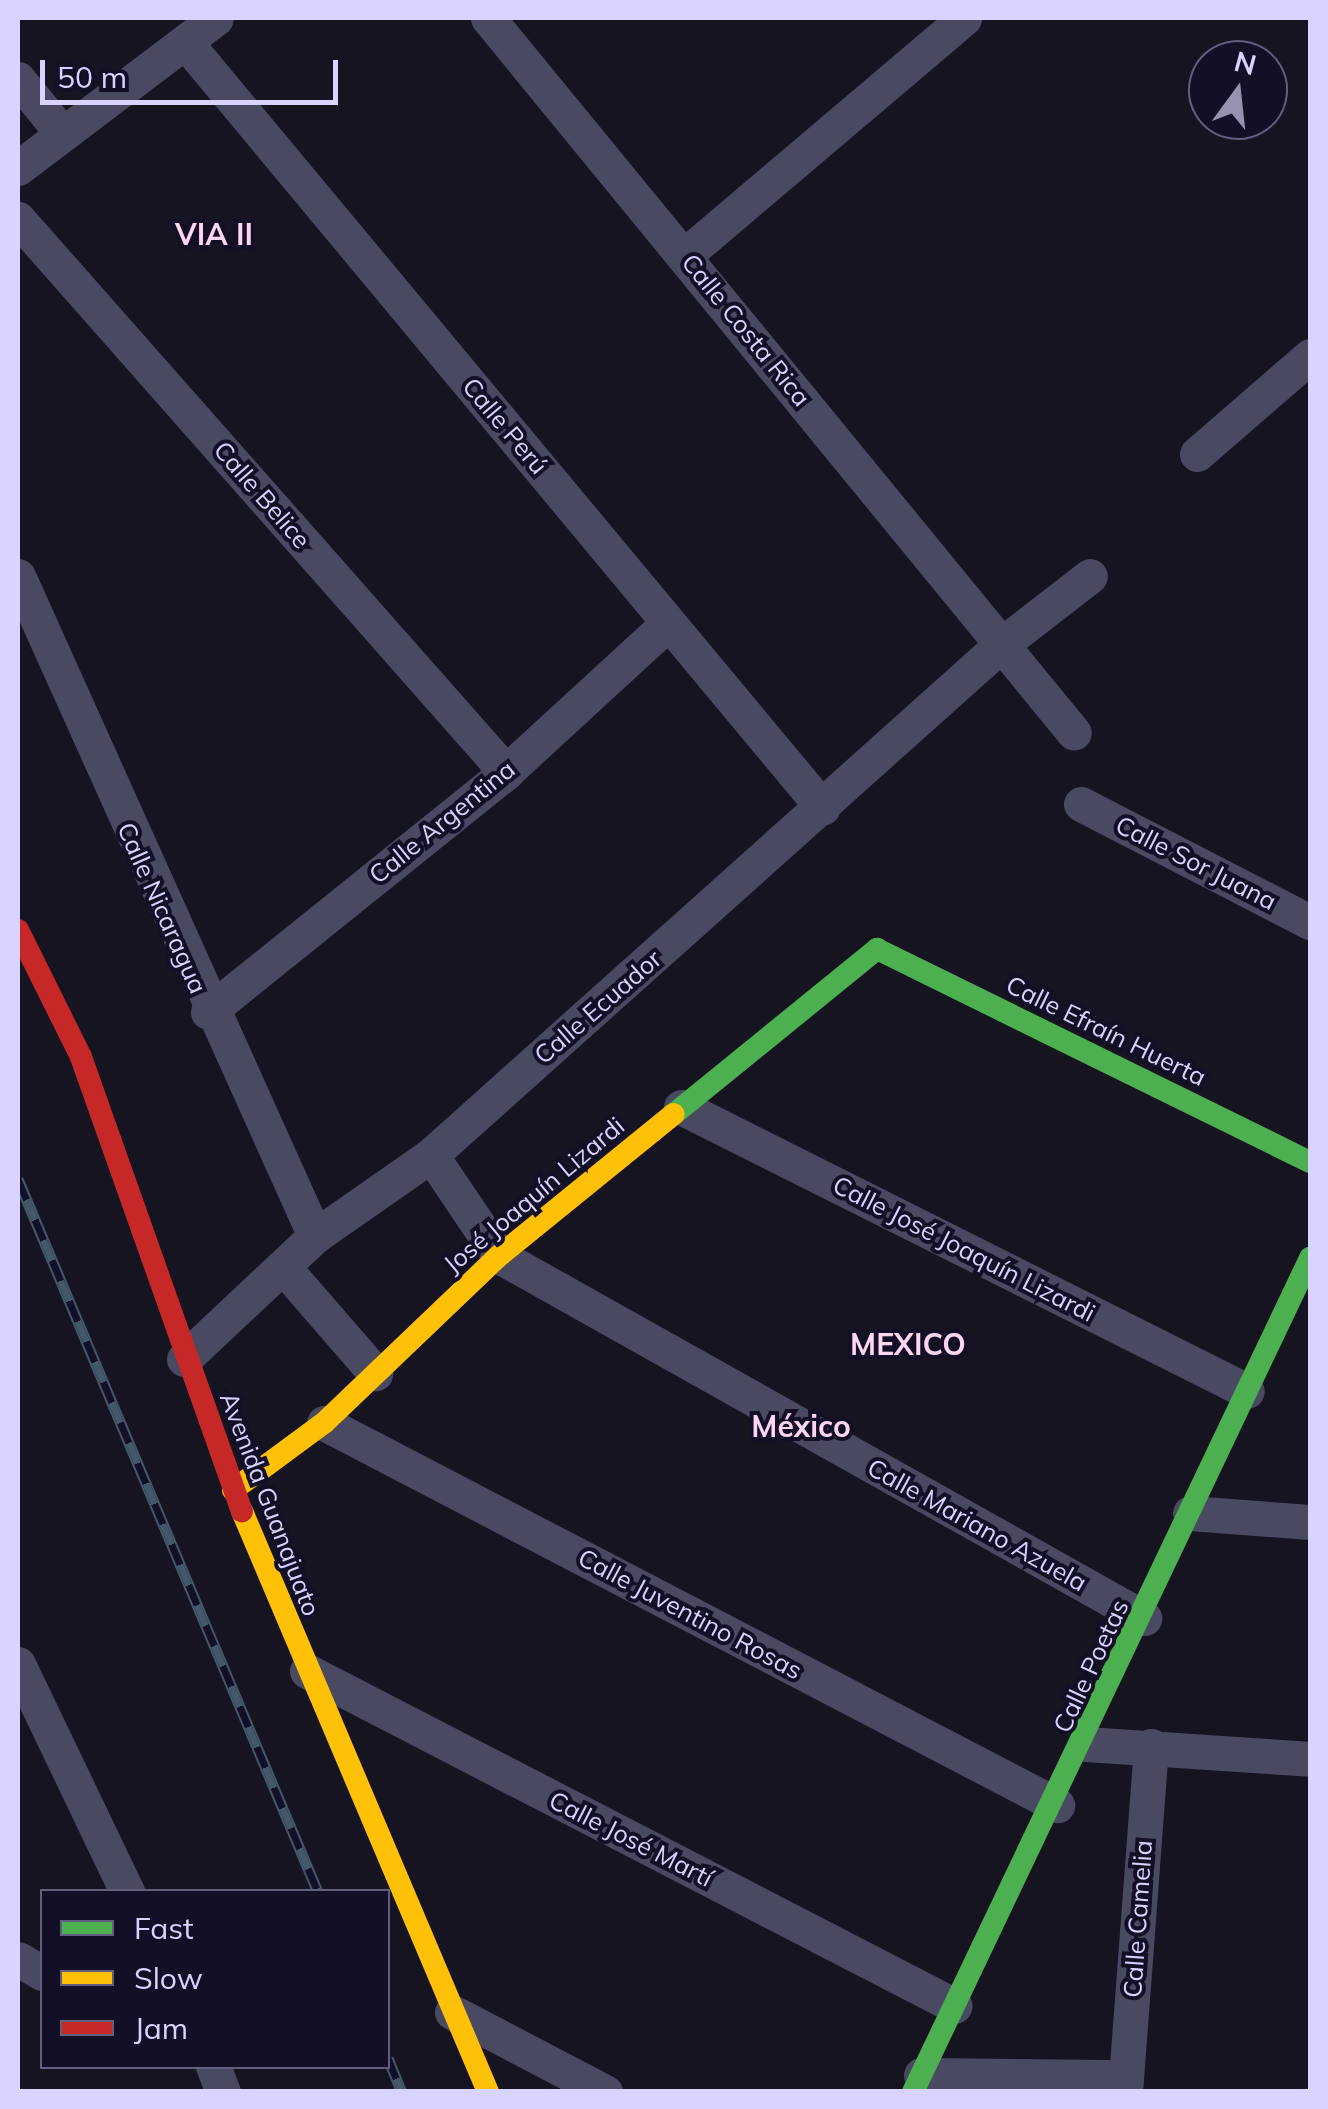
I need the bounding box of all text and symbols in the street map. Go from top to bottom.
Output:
scale bar [45,40,342,102]
north arrow [1188,40,1288,140]
text: N [1231,43,1260,82]
text: 50 m [57,58,127,96]
district label: VIA II [175,216,253,252]
street label: Calle Costa Rica [675,248,817,412]
street label: Calle Perú [456,372,554,480]
street label: Calle Belice [207,435,317,555]
street label: Calle Argentina [363,754,521,890]
street label: Calle Sor Juana [1111,810,1281,916]
street label: Calle Nicaragua [111,818,213,998]
street label: Calle Ecuador [528,944,668,1070]
street label: Calle Efraín Huerta [1001,970,1211,1092]
street label: José Joaquín Lizardi [438,1111,630,1279]
street label: Calle José Joaquín Lizardi [828,1170,1100,1328]
district label: MEXICO [850,1326,966,1362]
street label: Avenida Guanajuato [214,1388,326,1620]
district label: México [751,1408,851,1444]
street label: Calle Mariano Azuela [862,1452,1092,1598]
street label: Calle Juventino Rosas [573,1542,807,1686]
street label: Calle Poetas [1047,1595,1135,1737]
street label: Calle José Martí [544,1785,718,1893]
street label: Calle Camelia [1118,1839,1158,1999]
legend [40,1889,390,2069]
text: Fast [134,1909,194,1947]
text: Slow [134,1959,203,1997]
text: Jam [134,2009,188,2047]

